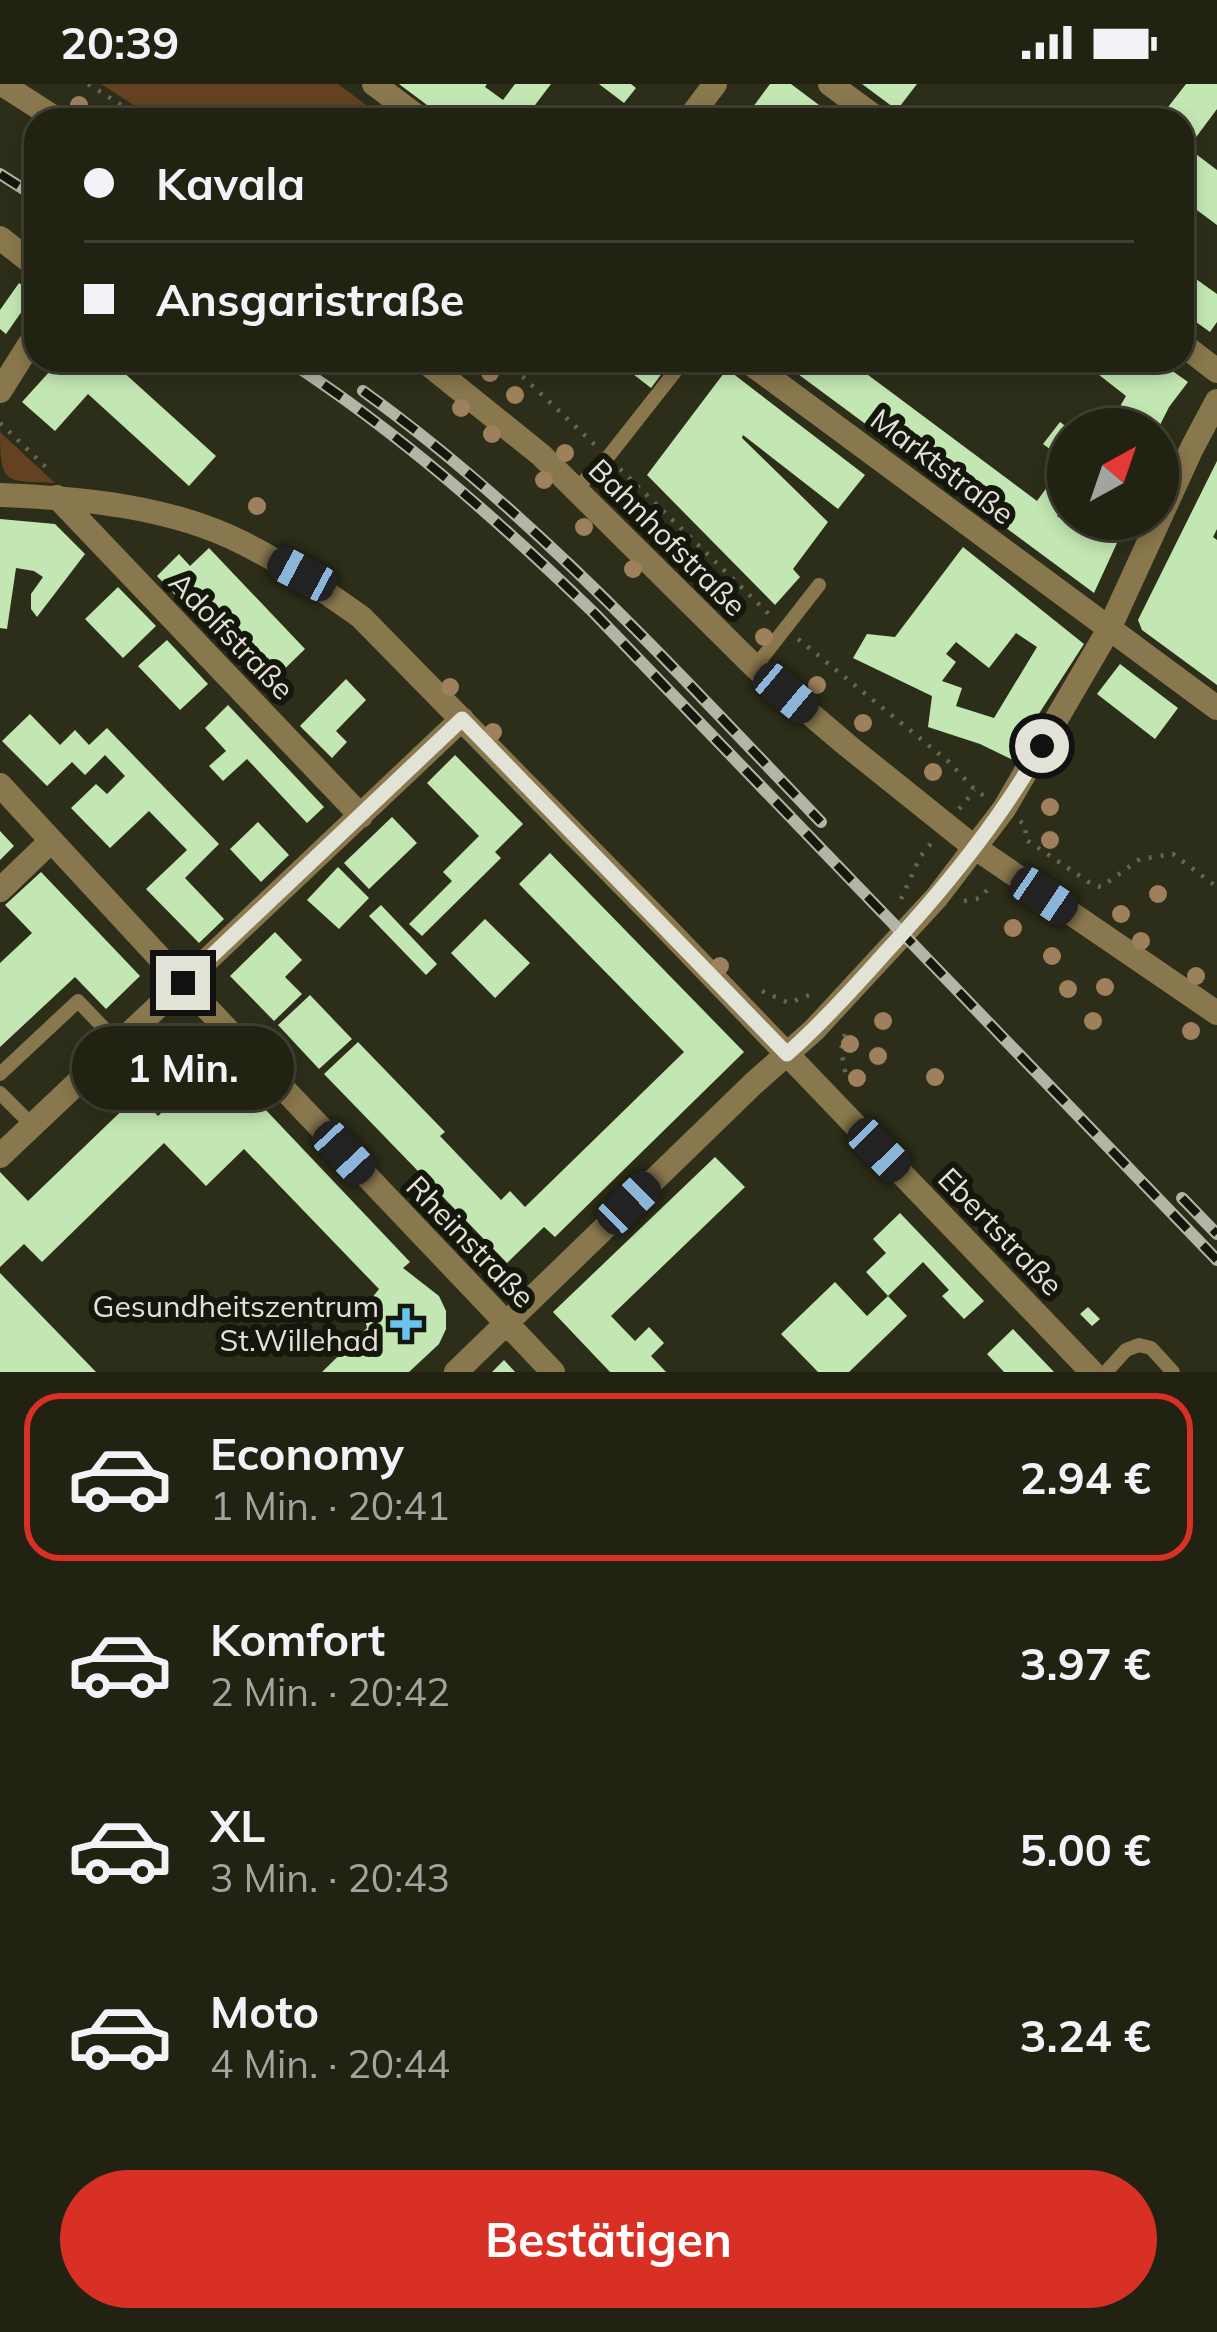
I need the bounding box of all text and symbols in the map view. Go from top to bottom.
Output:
text: 20:39 [60,14,179,70]
text: Kavala [156,155,305,211]
text: Ansgaristraße [156,271,464,327]
street label: Marktstraße [863,400,1022,532]
north arrow [1047,408,1179,540]
map controls [1047,408,1179,540]
street label: Bahnhofstraße [581,451,754,624]
car [262,541,342,607]
street label: Adolfstraße [161,563,302,707]
car [747,656,825,730]
route start [1015,719,1069,773]
car [1004,861,1084,931]
route end [156,956,210,1010]
callout: 1 Min. [72,1025,294,1109]
text: 1 Min. [127,1043,239,1092]
car [841,1112,917,1188]
car [306,1114,382,1192]
street label: Ebertstraße [930,1159,1071,1303]
car [591,1165,667,1241]
street label: Rheinstraße [398,1167,543,1315]
place label: Gesundheitszentrum St.Willehad [93,1287,379,1359]
marker: Gesundheitszentrum St.Willehad [390,1308,422,1340]
icon: car [66,1423,174,1531]
text: Economy [210,1425,404,1481]
text: 2.94 € [1020,1449,1151,1505]
text: 1 Min. · 20:41 [210,1481,450,1530]
icon: car [66,1609,174,1717]
text: Komfort [210,1611,385,1667]
text: 3.97 € [1020,1635,1151,1691]
text: 2 Min. · 20:42 [210,1667,450,1716]
icon: car [66,1795,174,1903]
text: XL [210,1797,265,1853]
text: 5.00 € [1020,1821,1151,1877]
text: 3 Min. · 20:43 [210,1853,450,1902]
icon: car [66,1981,174,2089]
text: Moto [210,1983,319,2039]
text: 3.24 € [1020,2007,1151,2063]
text: 4 Min. · 20:44 [210,2039,450,2088]
button: Bestätigen [60,2170,1157,2308]

